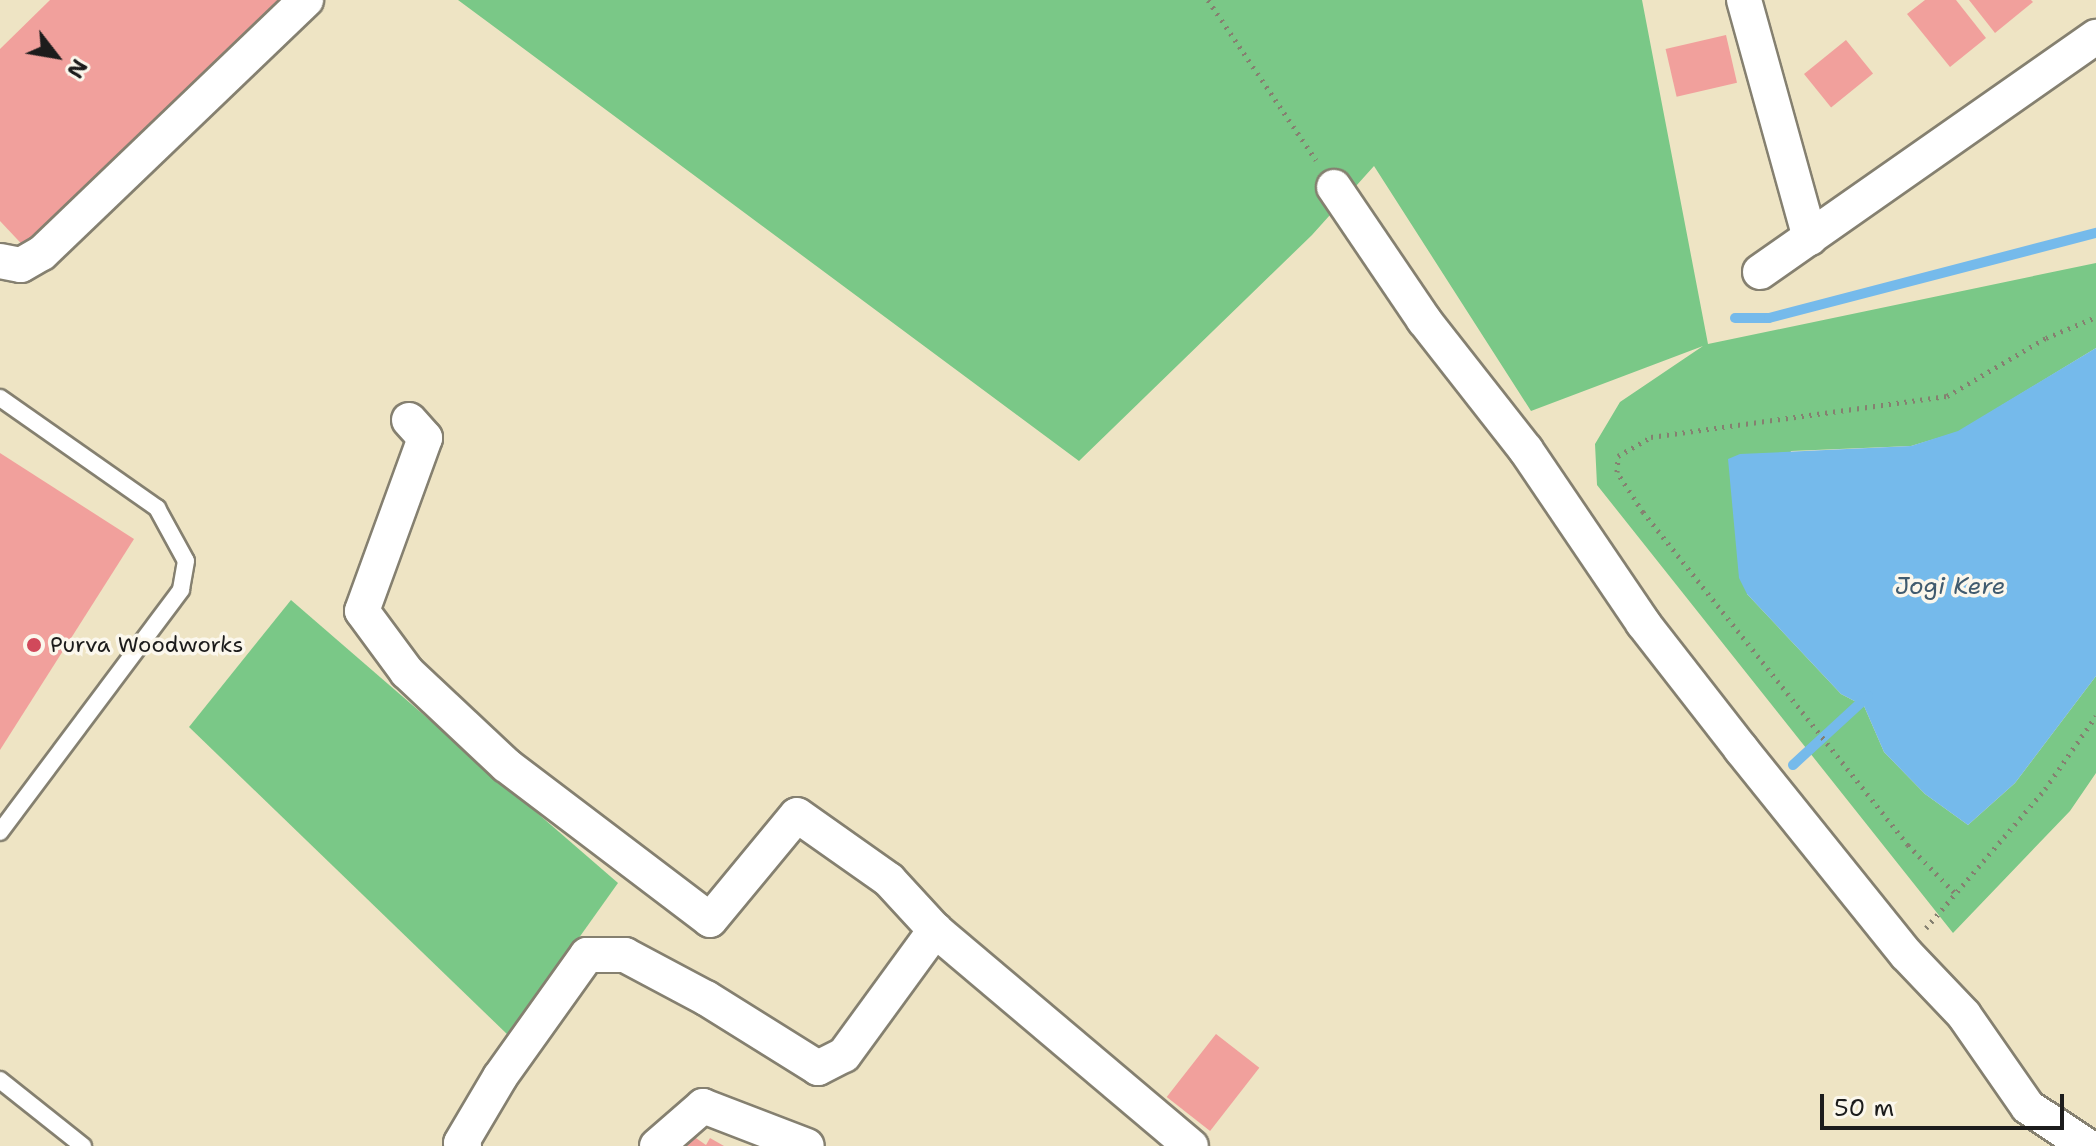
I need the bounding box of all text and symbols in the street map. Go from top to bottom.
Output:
north arrow [16,16,96,96]
text: N [60,54,94,84]
water label: Jogi Kere [1895,573,2005,601]
place label: Purva Woodworks [50,632,243,658]
marker: Purva Woodworks [25,636,43,654]
scale bar [1824,1078,2068,1128]
text: 50 m [1834,1092,1894,1124]

